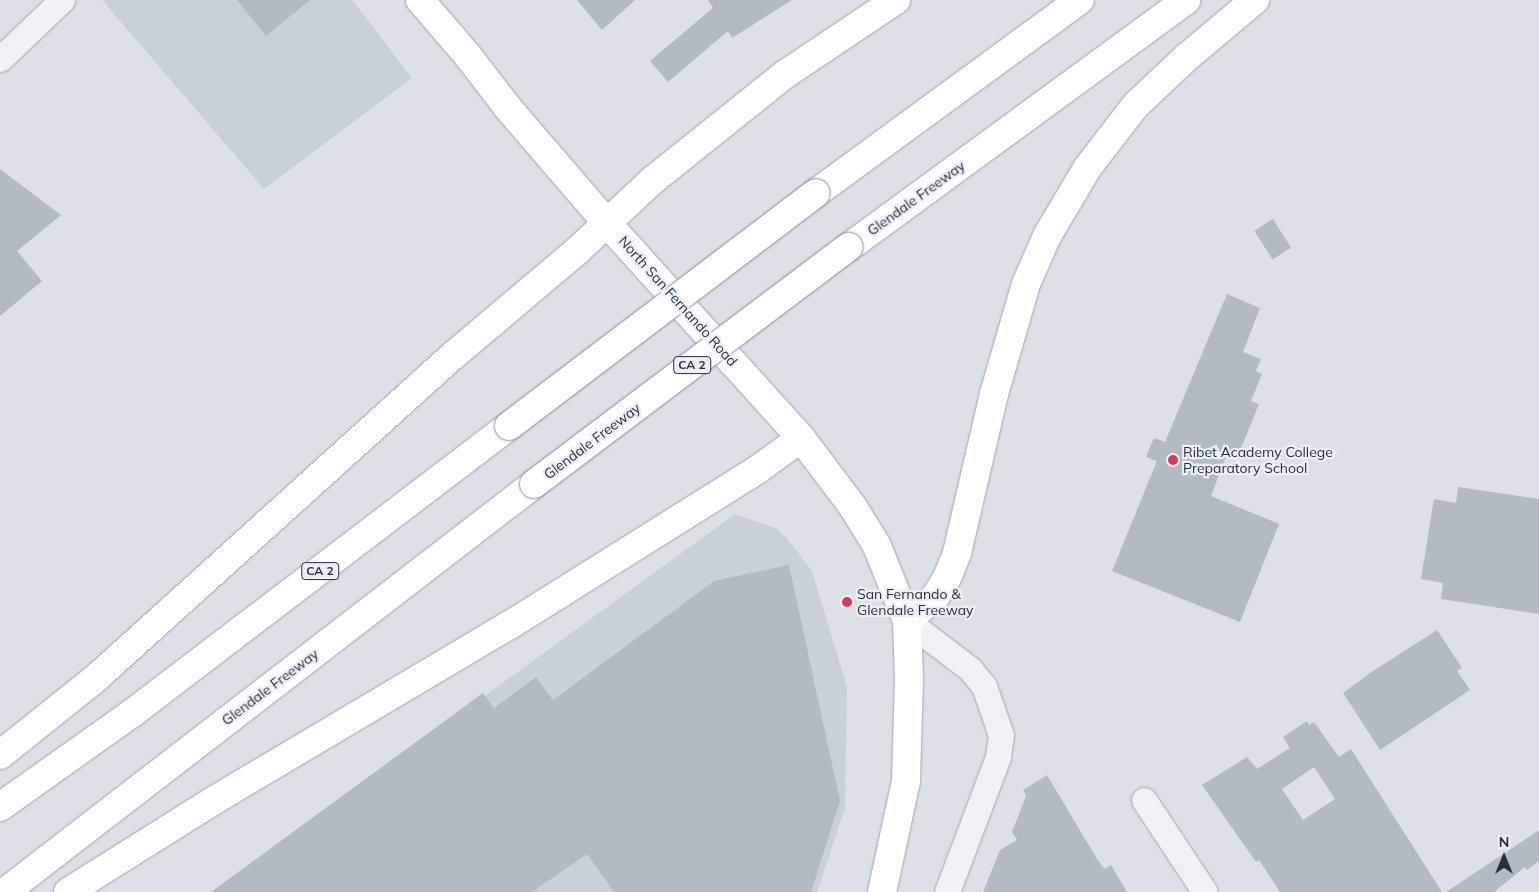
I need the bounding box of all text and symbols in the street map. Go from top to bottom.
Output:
street label: Glendale Freeway [864,157,968,239]
street label: North San Fernando Road [615,233,741,369]
road number: CA 2 [672,356,712,374]
street label: Glendale Freeway [540,399,644,483]
place label: Ribet Academy College Preparatory School [1183,444,1333,477]
marker: Ribet Academy College Preparatory School [1167,454,1179,466]
road number: CA 2 [300,562,340,580]
place label: San Fernando & Glendale Freeway [857,586,973,618]
marker: San Fernando & Glendale Freeway [841,596,853,608]
street label: Glendale Freeway [218,645,322,729]
north arrow [1479,832,1529,882]
text: N [1499,833,1509,851]

